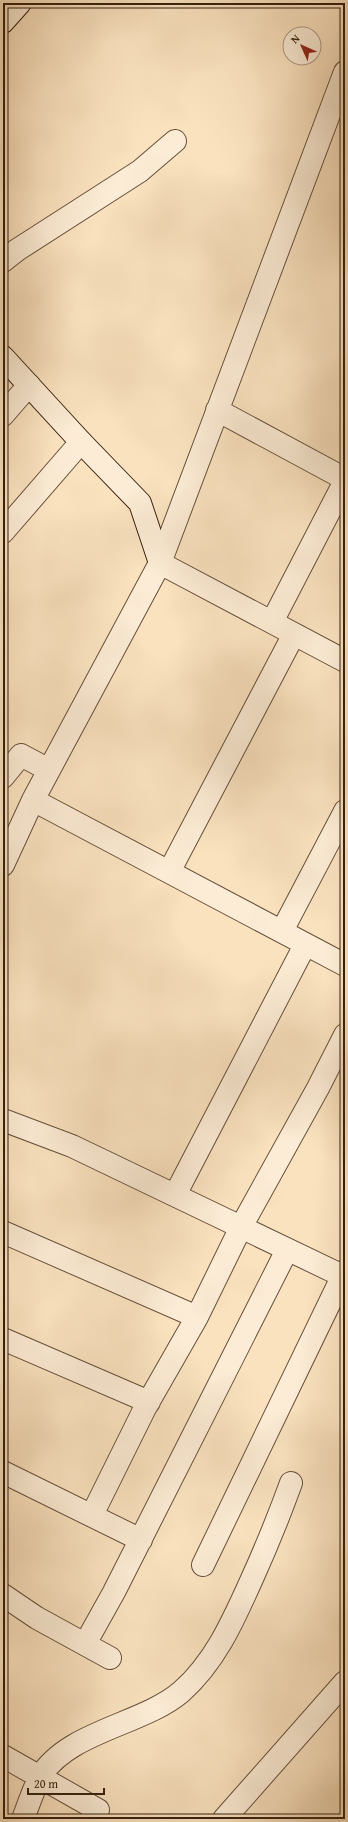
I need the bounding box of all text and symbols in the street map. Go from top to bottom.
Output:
north arrow [282,26,322,66]
text: N [287,30,304,47]
scale bar [28,1770,104,1796]
text: 20 m [34,1775,58,1792]

